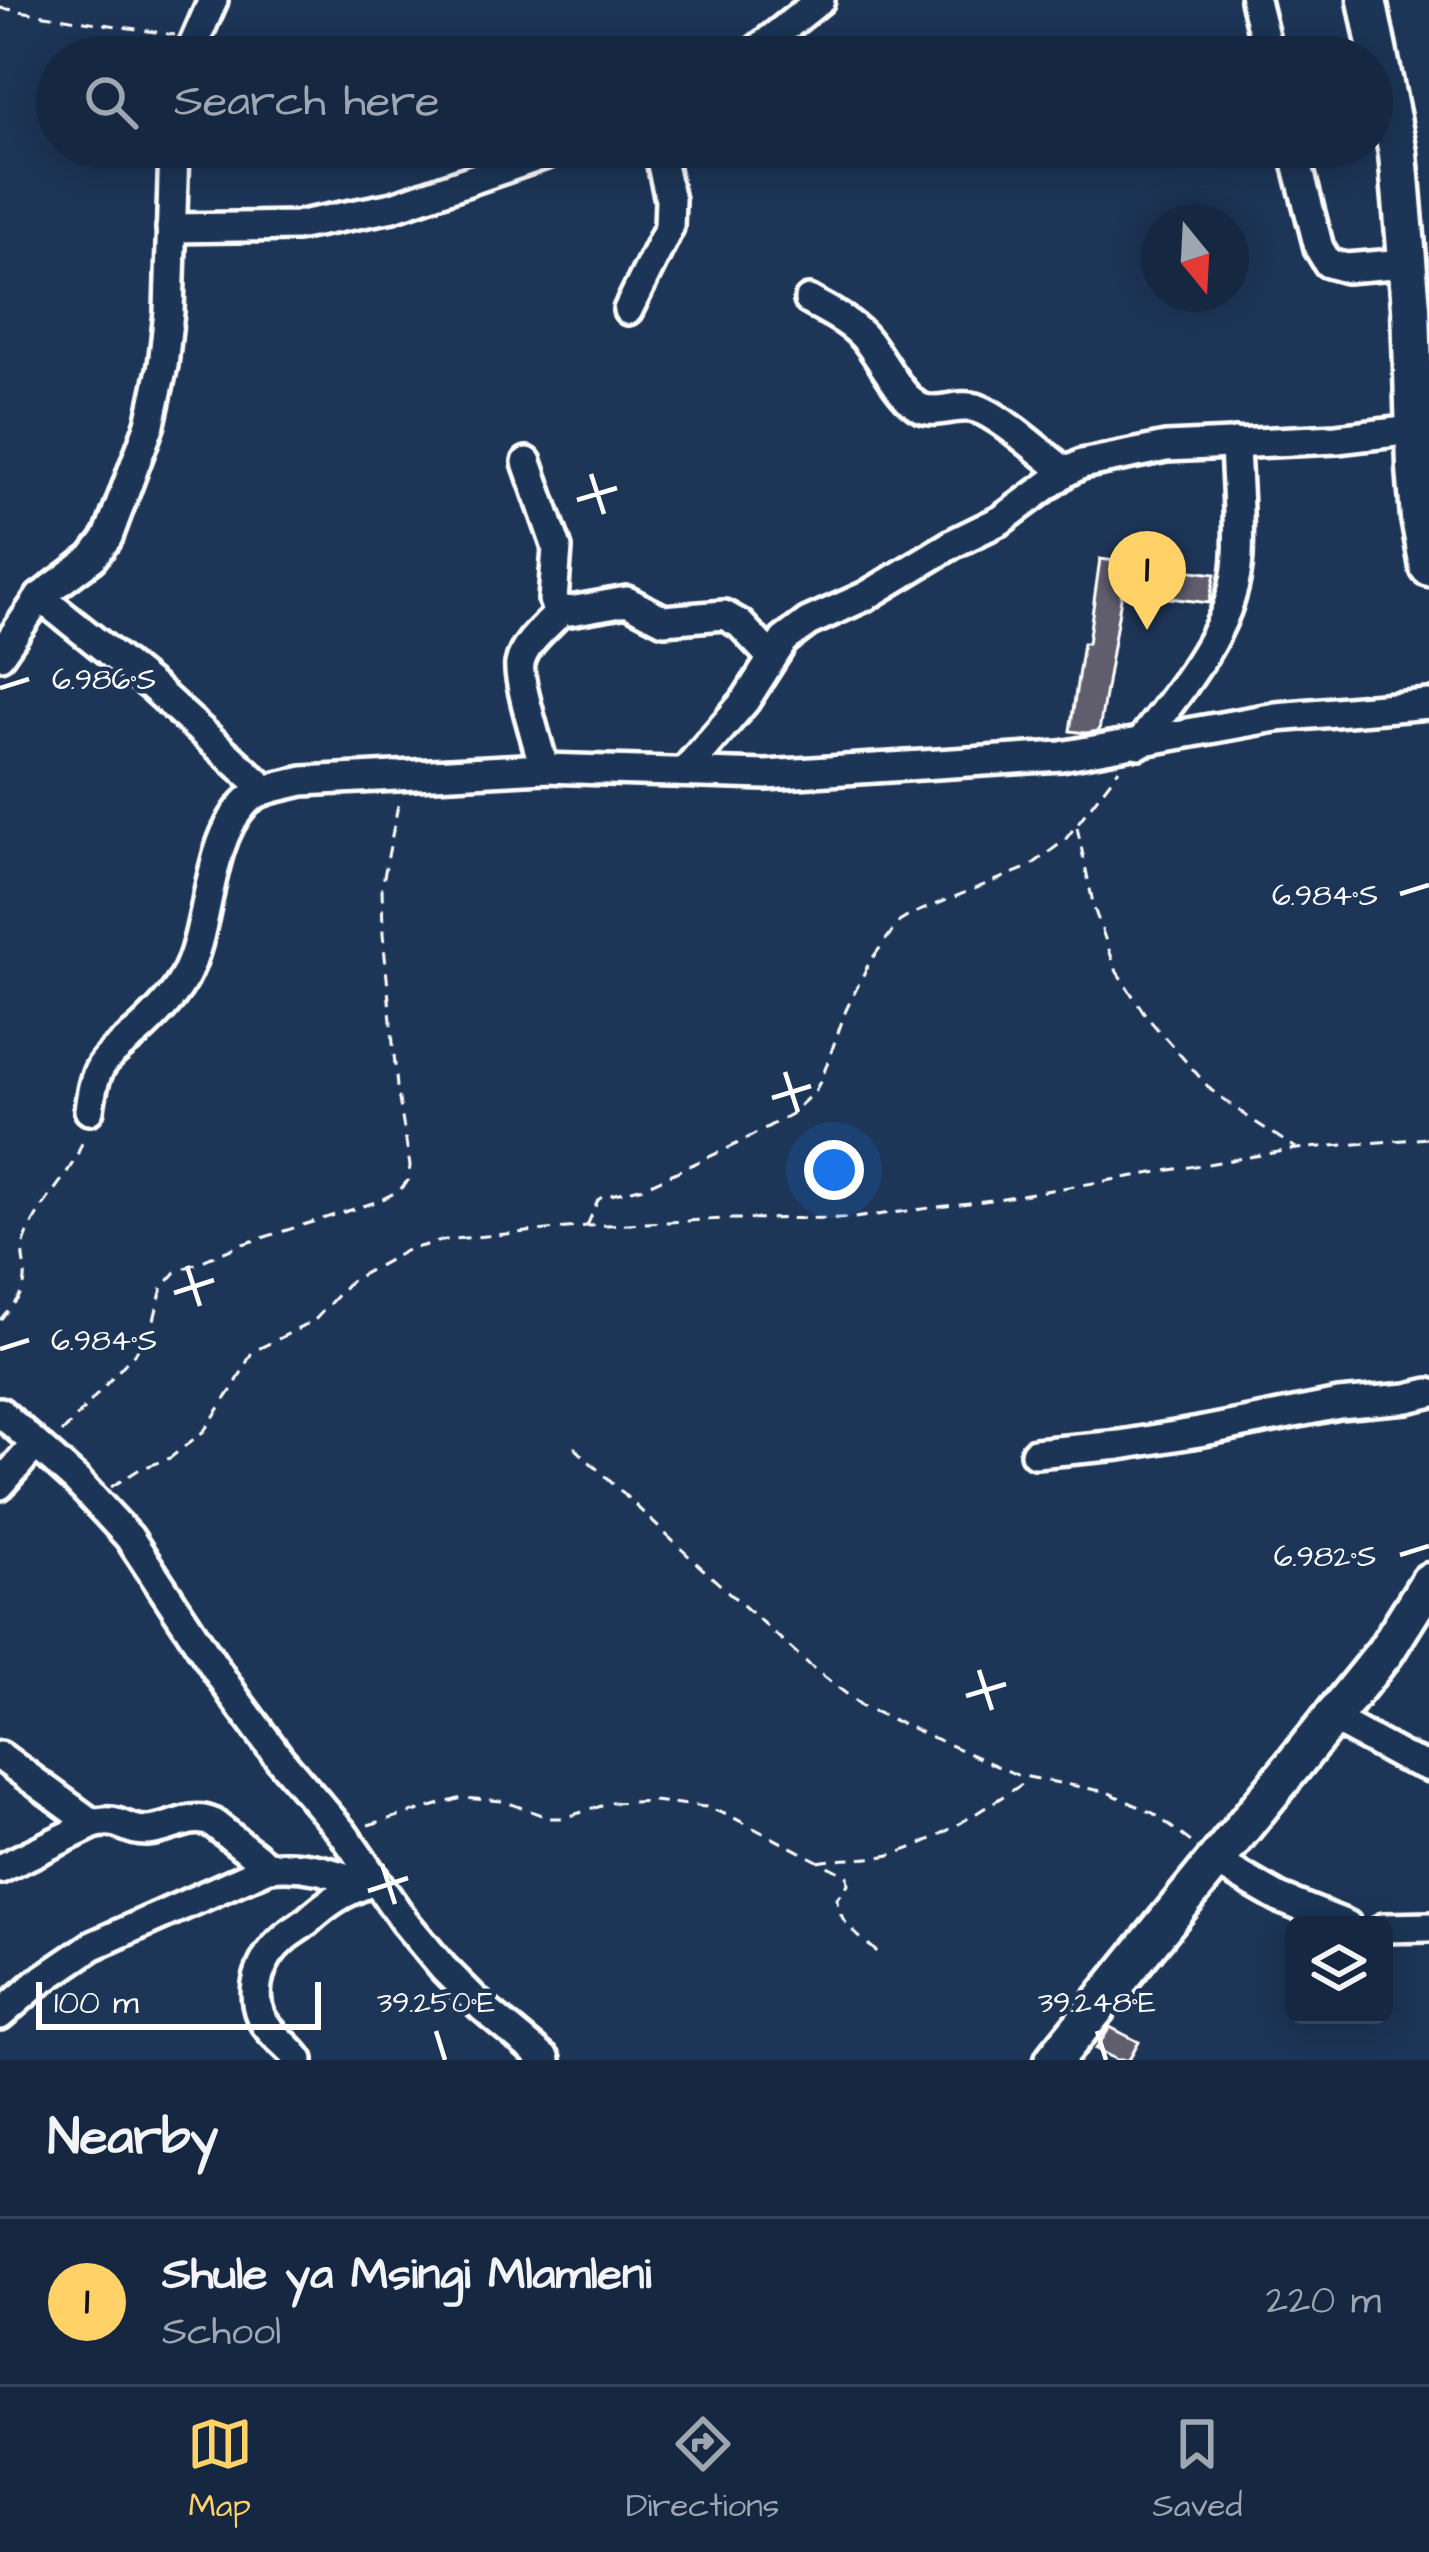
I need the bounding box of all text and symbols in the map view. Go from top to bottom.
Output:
search box [36,36,1393,168]
icon: search [78,69,144,135]
text: Search here [174,71,440,133]
north arrow [1141,204,1249,312]
pin: 1 [1108,531,1186,630]
text: 6.986°S [52,659,156,701]
text: 6.984°S [1272,875,1378,917]
your location [804,1140,864,1200]
text: 6.984°S [51,1320,157,1362]
text: 6.982°S [1274,1536,1376,1578]
map controls [1285,1916,1393,2024]
button: layers [1285,1916,1393,2024]
scale bar [36,1976,321,2029]
text: 100 m [54,1980,139,2026]
text: 39.250°E [377,1982,495,2024]
text: 39.248°E [1038,1982,1156,2024]
text: Nearby [48,2103,218,2174]
text: Shule ya Msingi Mlamleni [162,2244,651,2306]
text: 1 [85,2275,90,2329]
text: 220 m [1266,2275,1381,2329]
text: School [162,2306,281,2360]
tab: Map [187,2411,253,2529]
tab: Directions [626,2411,779,2529]
tab: Saved [1152,2411,1242,2529]

